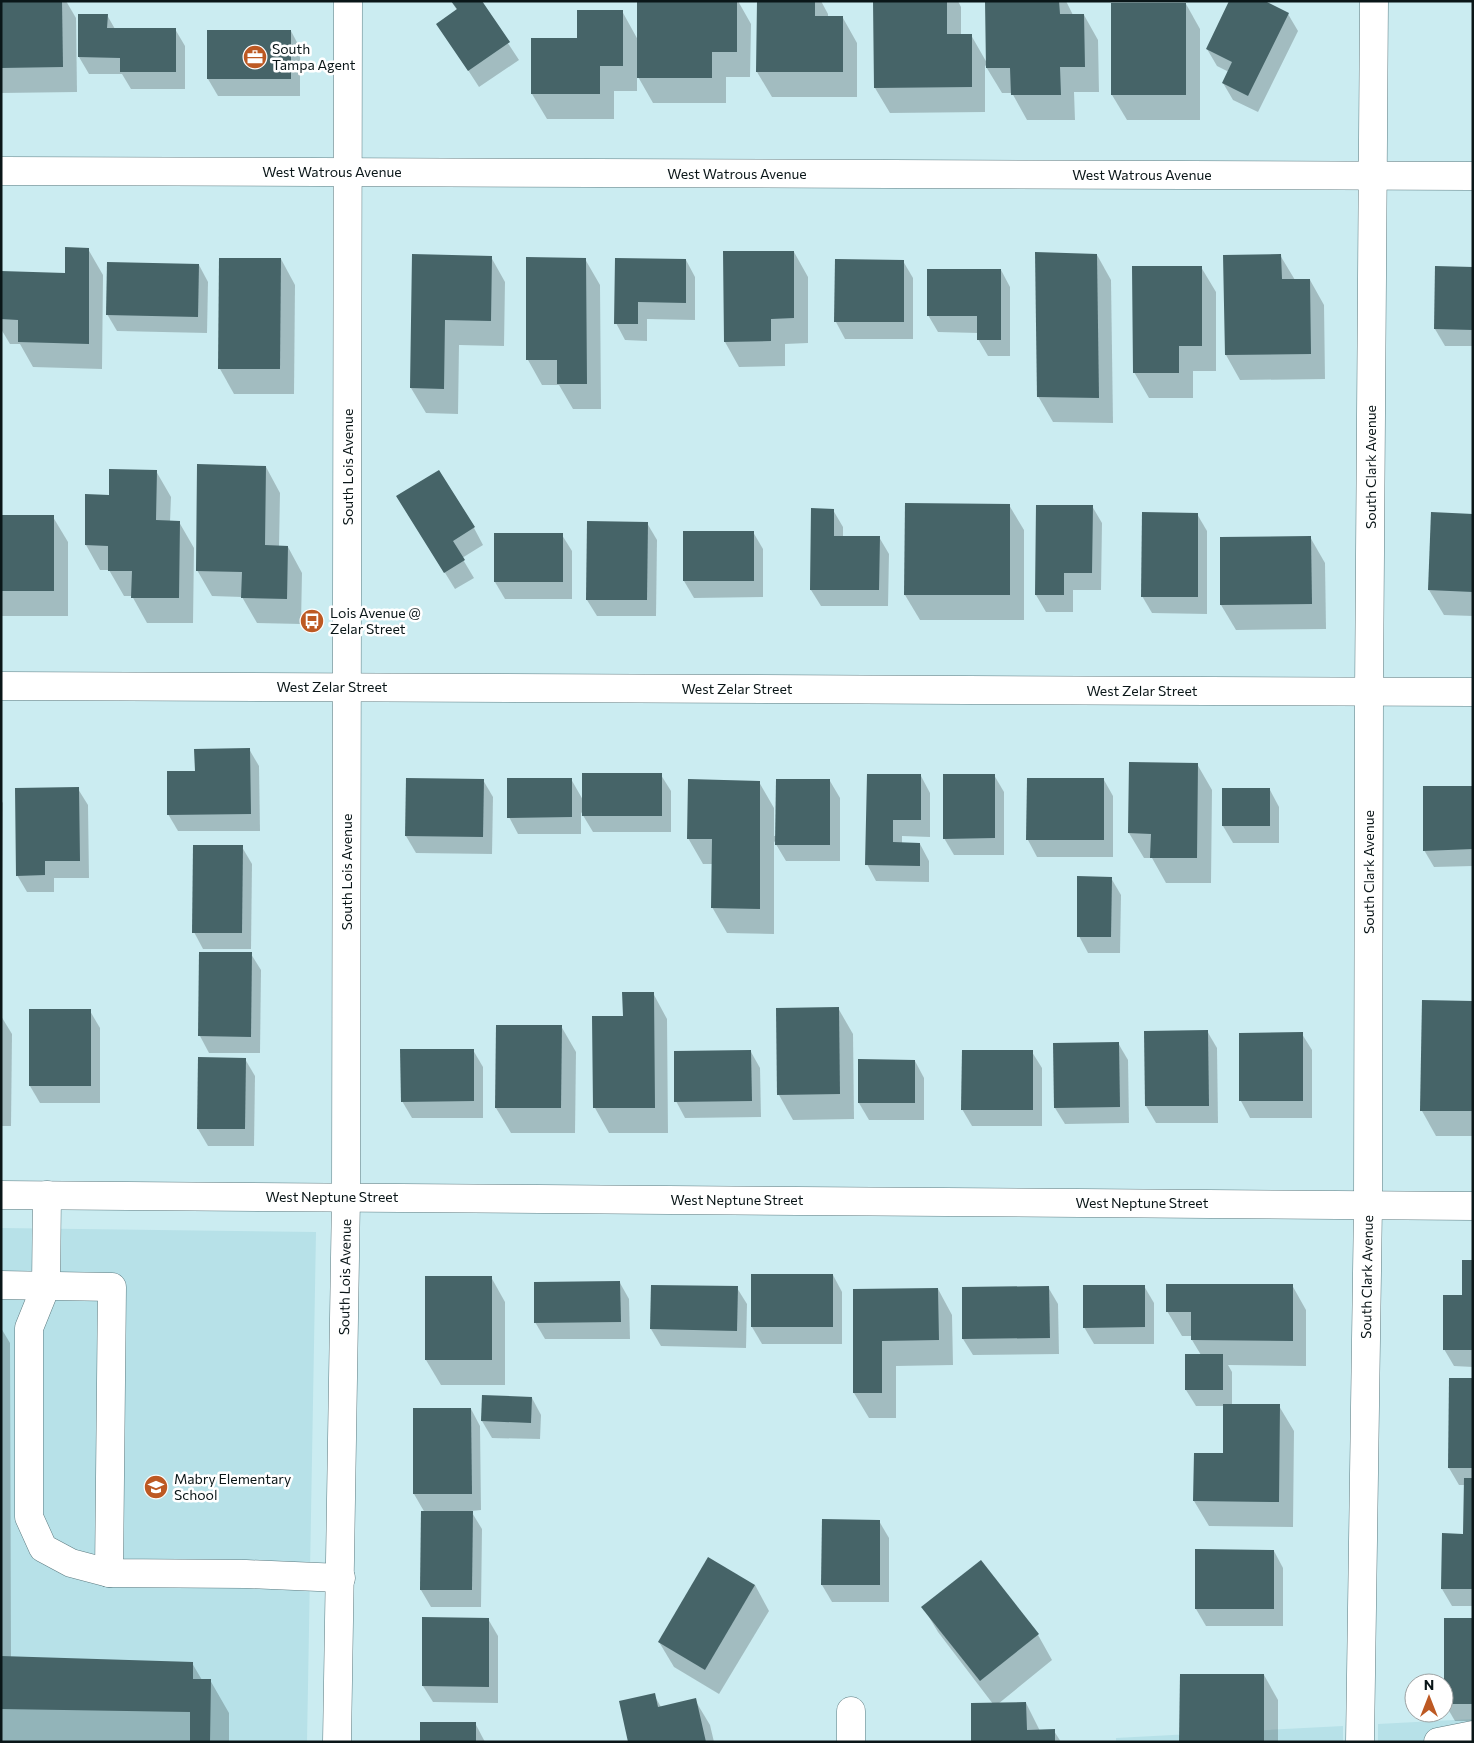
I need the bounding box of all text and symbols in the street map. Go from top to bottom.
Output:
place label: South Tampa Agent [272,40,356,73]
office icon: South Tampa Agent [242,44,268,70]
street label: West Watrous Avenue [262,163,402,180]
street label: West Watrous Avenue [667,165,807,182]
street label: West Watrous Avenue [1072,166,1212,183]
street label: South Clark Avenue [1362,405,1379,529]
street label: South Lois Avenue [339,409,356,525]
place label: Lois Avenue @ Zelar Street [330,604,421,637]
bus stop icon: Lois Avenue @ Zelar Street [299,608,325,634]
street label: West Zelar Street [277,678,388,695]
street label: West Zelar Street [682,680,793,697]
street label: West Zelar Street [1087,682,1198,699]
street label: South Clark Avenue [1360,810,1377,934]
street label: South Lois Avenue [338,814,355,930]
street label: West Neptune Street [266,1188,399,1205]
street label: West Neptune Street [671,1191,804,1208]
street label: West Neptune Street [1076,1194,1209,1211]
street label: South Clark Avenue [1357,1215,1376,1339]
street label: South Lois Avenue [335,1219,354,1335]
place label: Mabry Elementary School [174,1470,291,1503]
school or university icon: Mabry Elementary School [143,1474,169,1500]
north arrow [1404,1673,1454,1723]
text: N [1424,1676,1434,1693]

